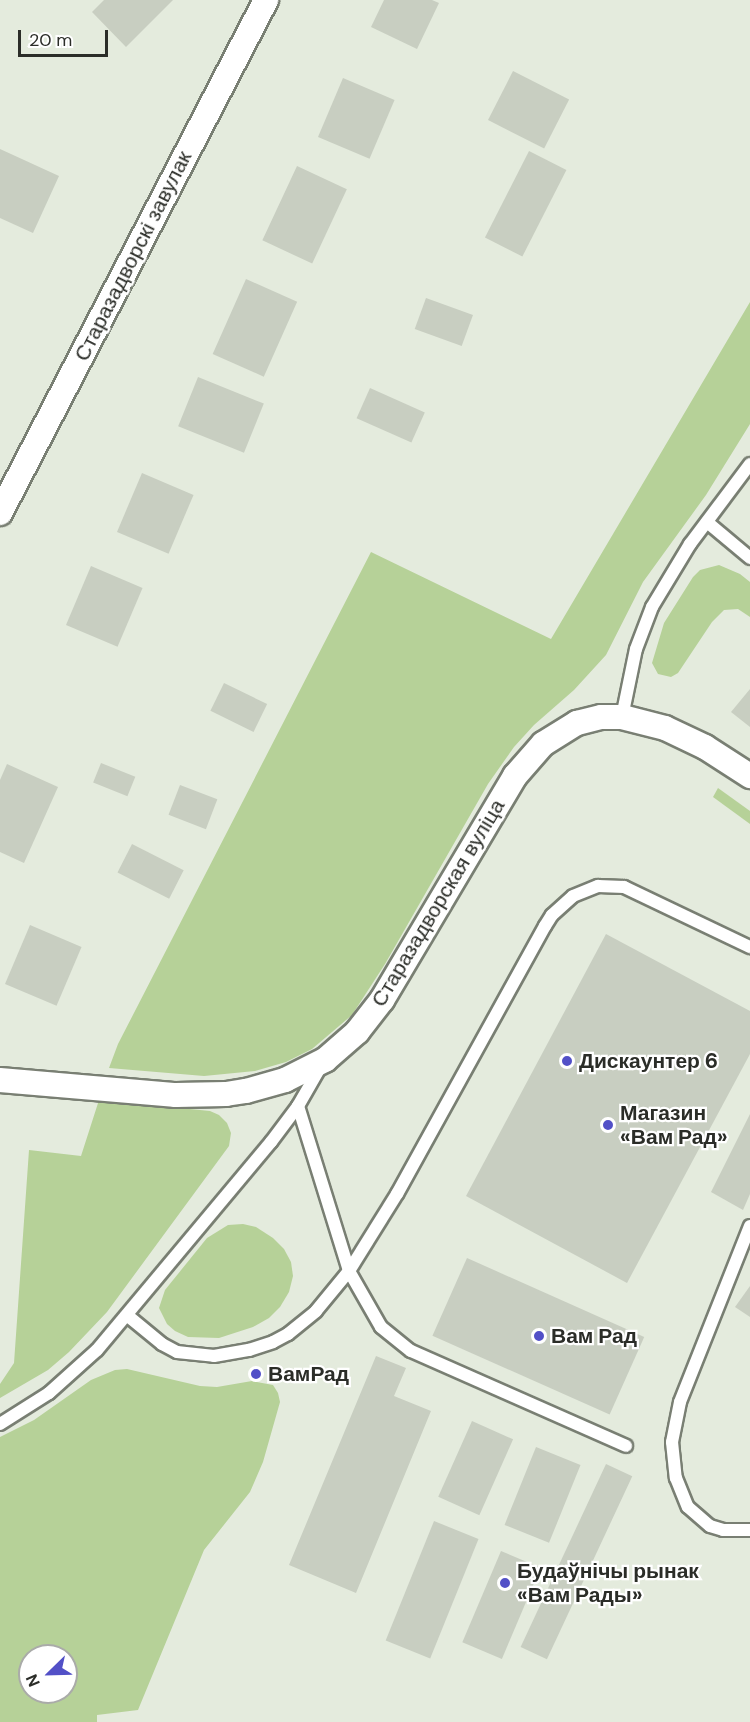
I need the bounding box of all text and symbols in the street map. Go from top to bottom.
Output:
scale bar [21,18,111,56]
text: 20 m [29,28,72,52]
street label: Старазадворскі завулак [69,147,197,365]
street label: Старазадворская вуліца [366,795,510,1011]
place label: Дискаунтер 6 [579,1048,718,1074]
marker: Дискаунтер 6 [560,1054,574,1068]
place label: Магазин «Вам Рад» [620,1100,728,1150]
marker: Магазин «Вам Рад» [601,1118,615,1132]
place label: Вам Рад [551,1323,637,1349]
marker: Вам Рад [532,1329,546,1343]
place label: ВамРад [268,1361,349,1387]
marker: ВамРад [249,1367,263,1381]
place label: Будаўнічы рынак «Вам Рады» [517,1558,699,1608]
marker: Будаўнічы рынак «Вам Рады» [498,1576,512,1590]
north arrow [18,1644,78,1704]
text: N [21,1671,45,1690]

